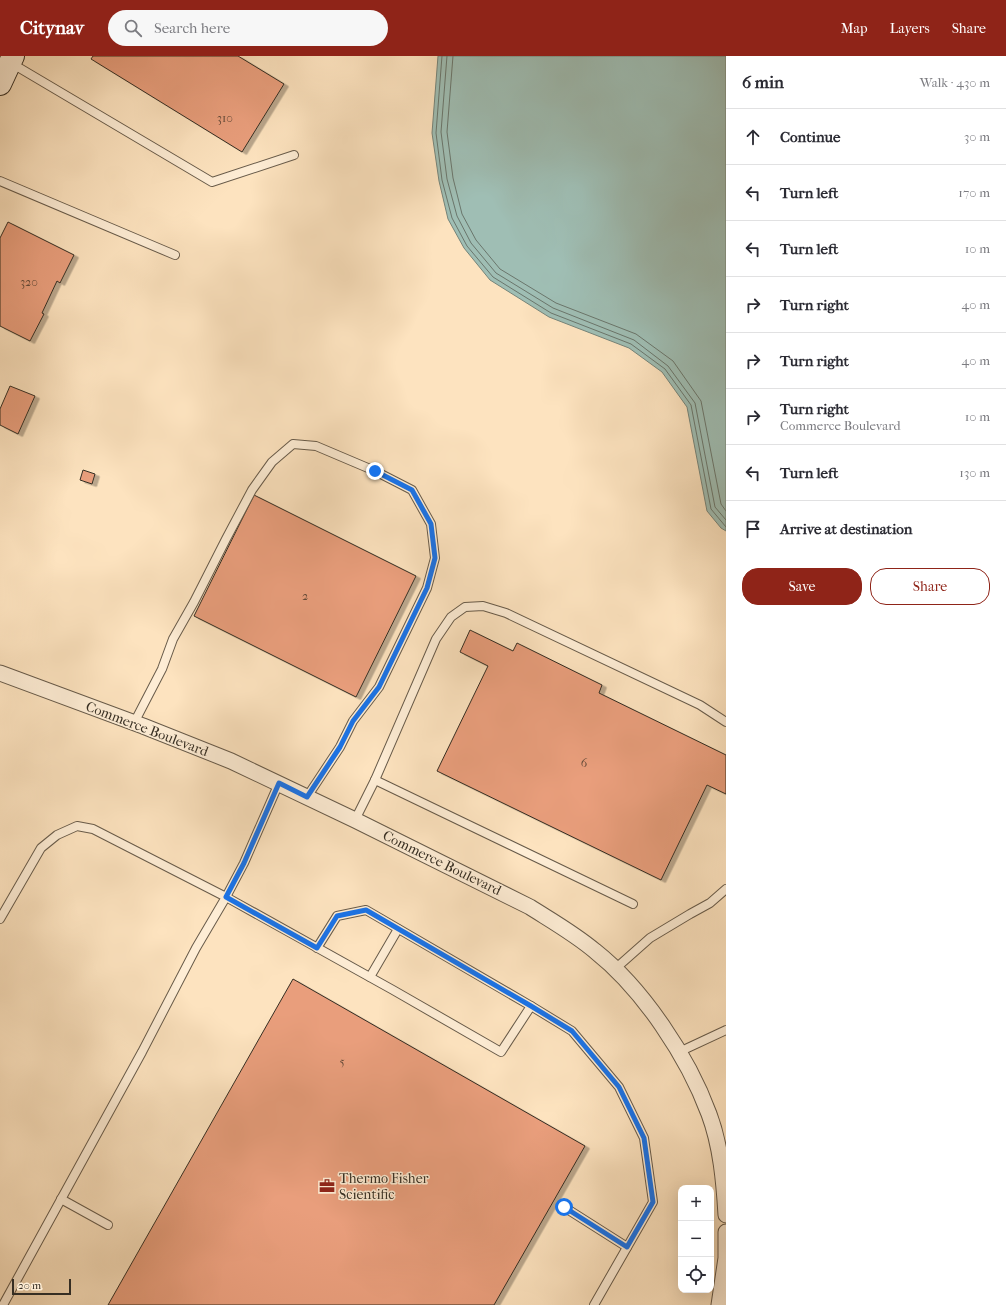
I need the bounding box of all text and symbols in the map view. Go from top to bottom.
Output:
search box [108,10,388,46]
text: Citynav [20,17,84,39]
icon: search [122,17,144,39]
text: Search here [154,19,230,37]
text: Map [841,20,868,37]
text: Layers [890,20,930,37]
text: Share [952,20,986,37]
text: 6 min [742,72,784,92]
text: Walk · 430 m [920,75,990,90]
house number: 310 [217,111,233,125]
icon: ahead [742,126,764,148]
text: Continue [780,128,840,146]
text: 30 m [964,129,990,144]
icon: left [742,182,764,204]
text: Turn left [780,184,838,202]
text: 170 m [958,185,990,200]
icon: left [742,238,764,260]
text: Turn left [780,240,838,258]
text: 10 m [965,241,990,256]
house number: 320 [20,275,38,289]
icon: right [742,294,764,316]
text: Turn right [780,296,849,314]
text: 40 m [962,297,990,312]
icon: right [742,350,764,372]
text: Turn right [780,352,849,370]
text: 40 m [962,353,990,368]
text: Turn right [780,400,849,418]
icon: right [742,406,764,428]
text: 10 m [965,409,990,424]
text: Commerce Boulevard [780,418,901,433]
route end [366,462,384,480]
icon: left [742,462,764,484]
text: Turn left [780,464,838,482]
text: 130 m [959,465,990,480]
icon: arrive [742,518,764,540]
text: Arrive at destination [780,520,912,538]
button: Save [742,568,862,605]
button: Share [870,568,990,605]
house number: 2 [302,589,308,603]
street label: Commerce Boulevard [83,698,211,760]
house number: 6 [581,756,588,770]
street label: Commerce Boulevard [380,827,504,899]
house number: 5 [339,1055,345,1069]
place label: Thermo Fisher Scientific [339,1170,429,1203]
office icon: Thermo Fisher Scientific [318,1177,336,1195]
map controls [678,1185,714,1293]
button: + [678,1185,714,1221]
route start [555,1198,573,1216]
button: − [678,1221,714,1257]
button: locate [678,1257,714,1293]
scale bar [12,1277,71,1296]
text: 20 m [18,1279,41,1292]

